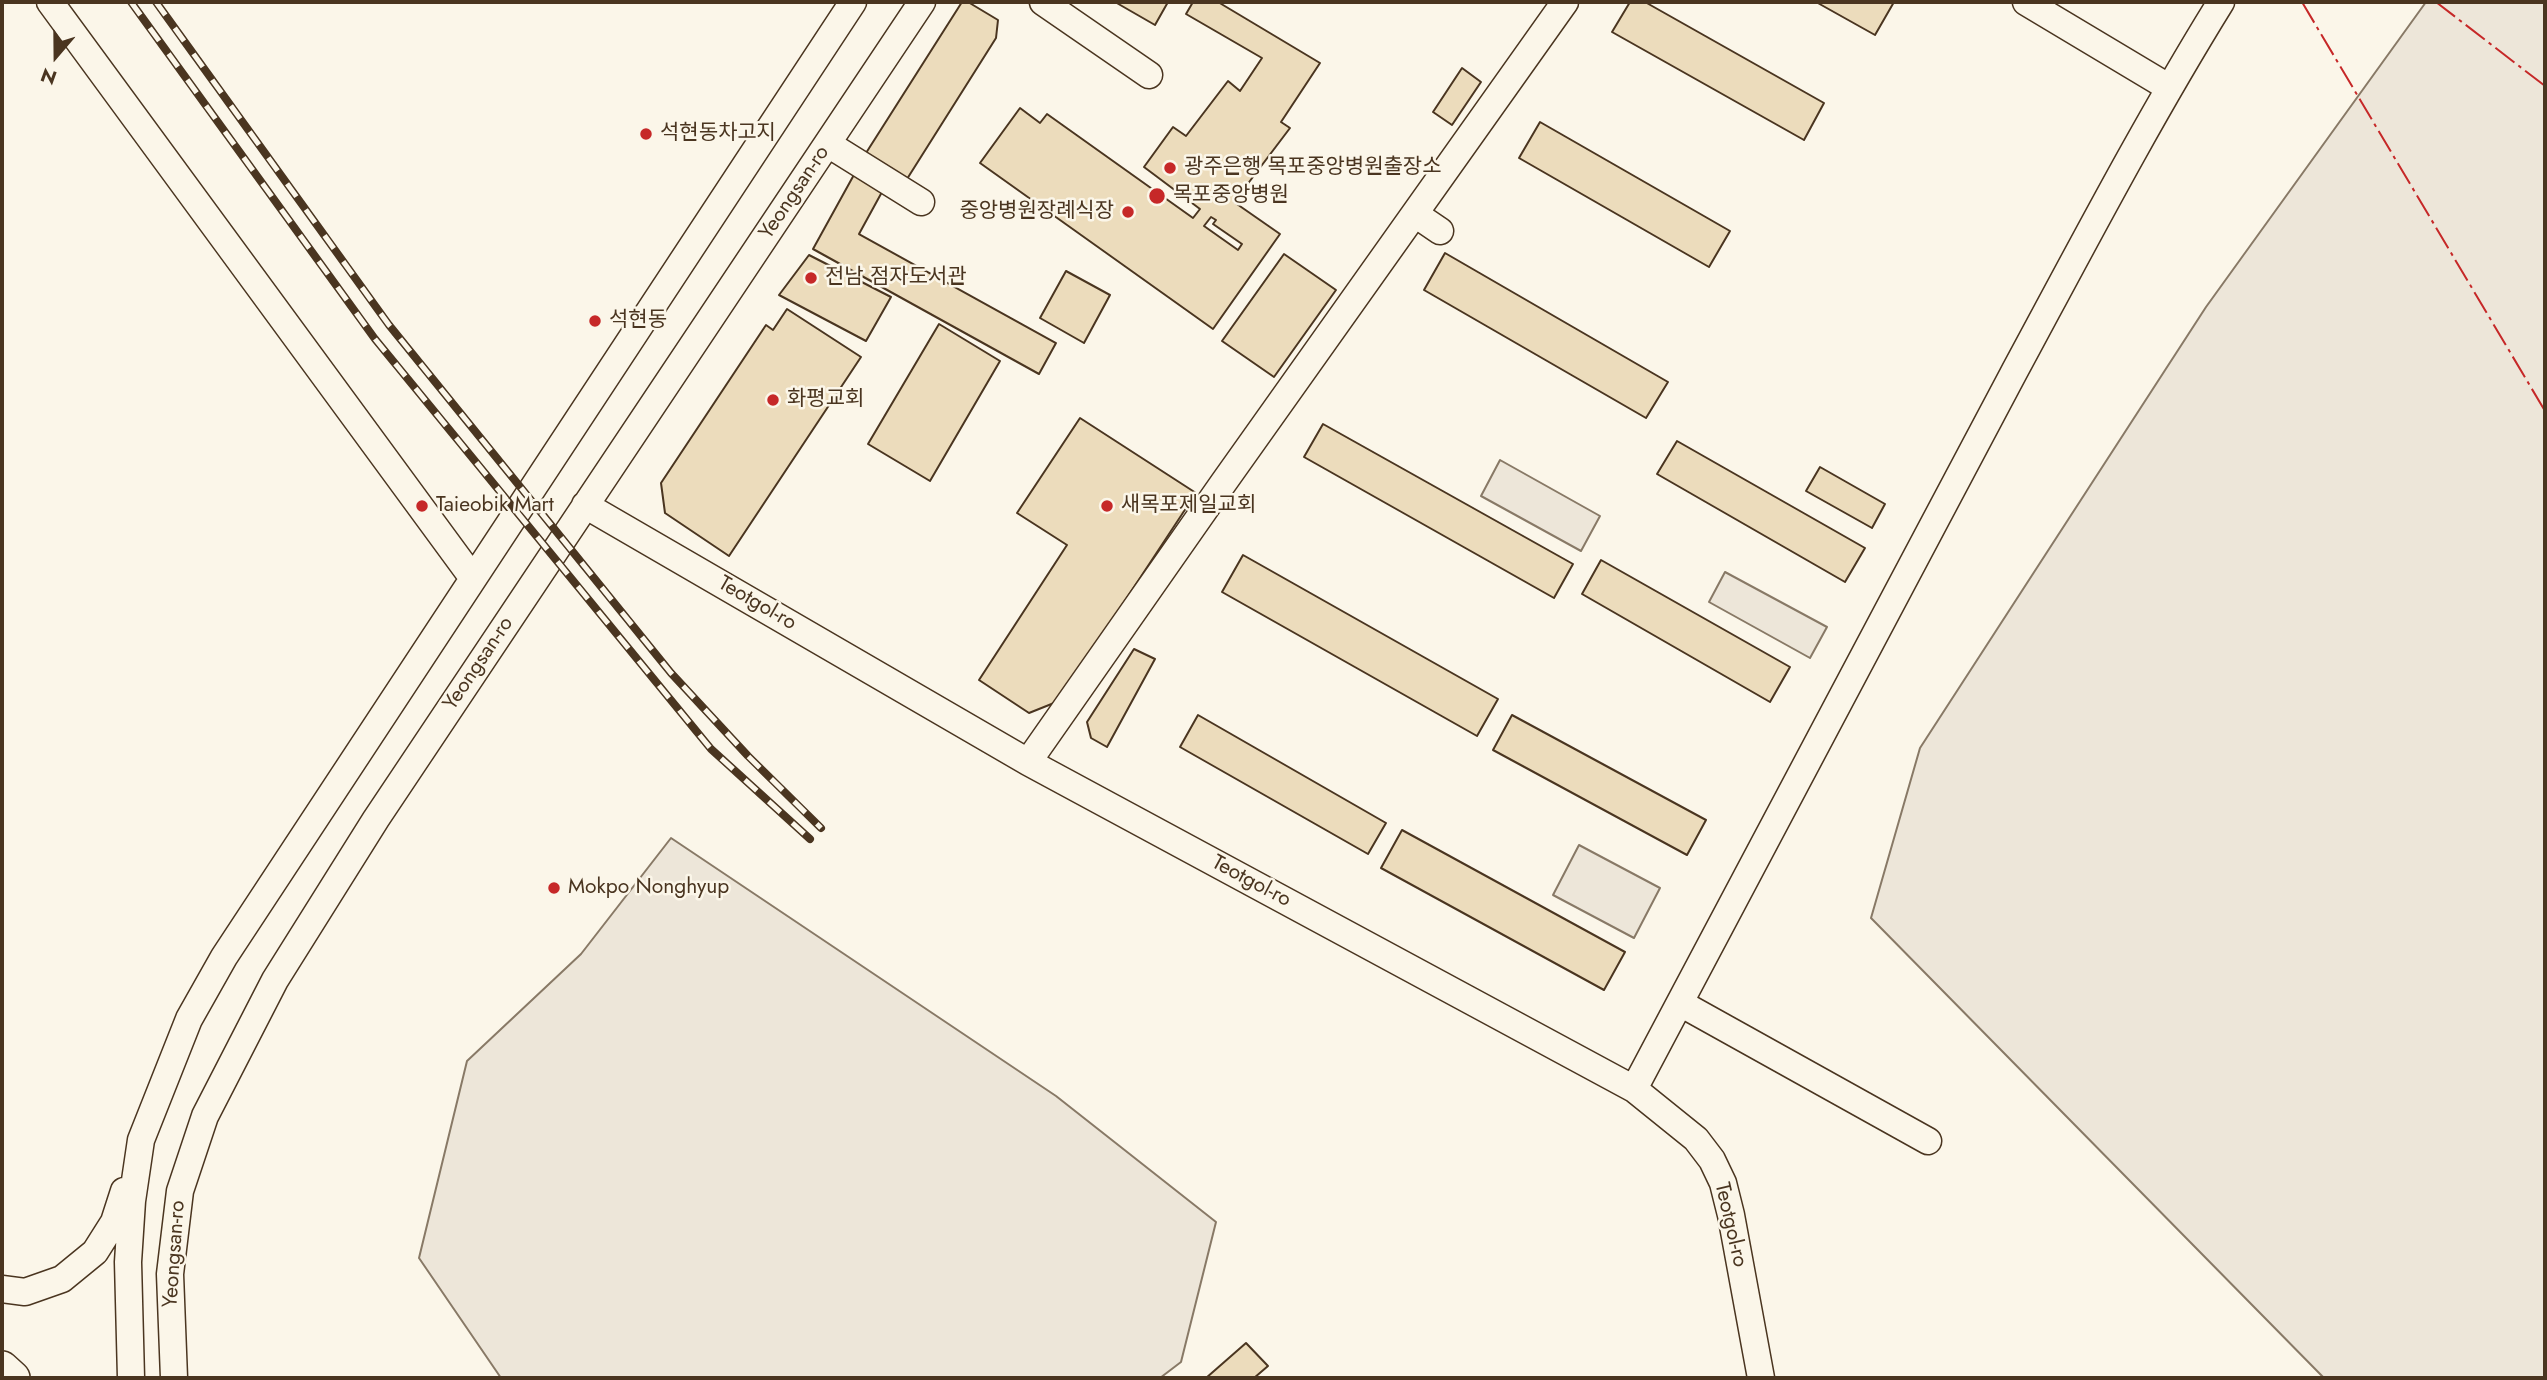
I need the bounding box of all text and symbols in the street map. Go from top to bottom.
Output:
north arrow [21,21,91,91]
text: N [37,61,60,91]
place label: 석현동차고지 [660,121,776,147]
marker: 석현동차고지 [638,126,654,142]
street label: Yeongsan-ro [755,141,835,245]
place label: 광주은행 목포중앙병원출장소 [1184,155,1441,181]
marker: 광주은행 목포중앙병원출장소 [1162,160,1178,176]
place label: 목포중앙병원 [1173,183,1289,209]
marker: 목포중앙병원 [1147,186,1167,206]
place label: 중앙병원장례식장 [959,199,1114,225]
marker: 중앙병원장례식장 [1120,204,1136,220]
place label: 전남 점자도서관 [825,265,967,291]
marker: 전남 점자도서관 [803,270,819,286]
place label: 석현동 [609,308,667,334]
marker: 석현동 [587,313,603,329]
place label: 화평교회 [787,387,864,413]
marker: 화평교회 [765,392,781,408]
place label: Taieobik Mart [436,493,554,519]
place label: 새목포제일교회 [1121,493,1256,519]
marker: Taieobik Mart [414,498,430,514]
marker: 새목포제일교회 [1099,498,1115,514]
street label: Teotgol-ro [713,572,801,636]
street label: Yeongsan-ro [439,612,519,716]
street label: Teotgol-ro [1207,851,1295,913]
place label: Mokpo Nonghyup [568,875,729,901]
marker: Mokpo Nonghyup [546,880,562,896]
street label: Teotgol-ro [1708,1180,1752,1270]
street label: Yeongsan-ro [159,1200,191,1308]

